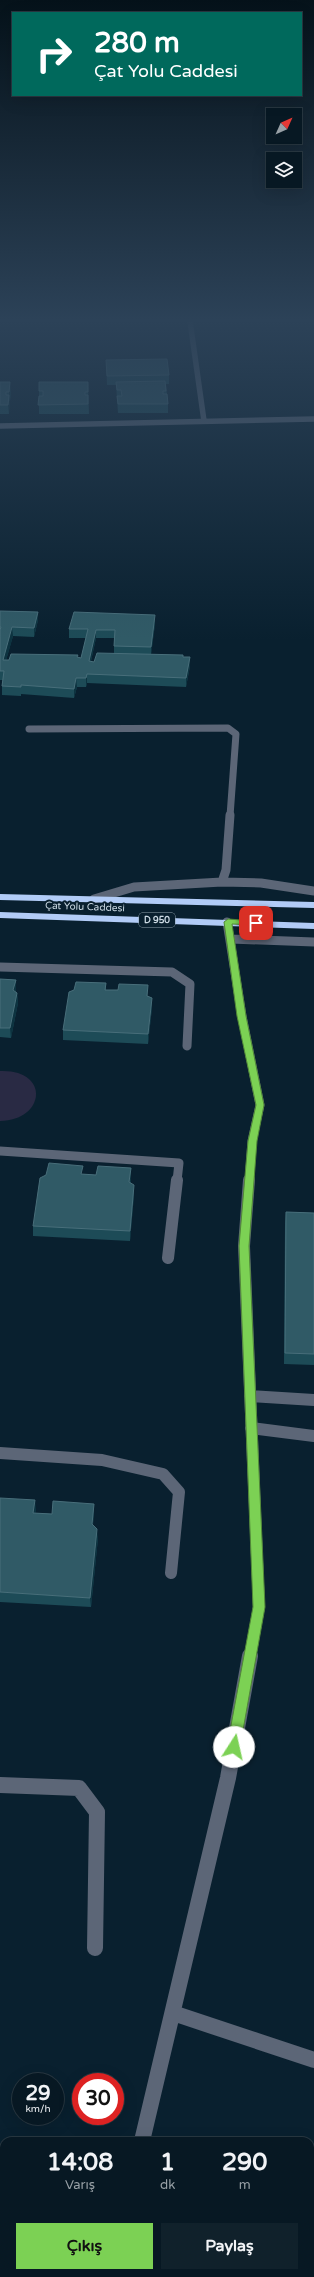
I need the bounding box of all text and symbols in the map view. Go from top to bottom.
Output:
text: 280 m [94,26,180,60]
icon: right [28,28,80,80]
text: Çat Yolu Caddesi [94,60,238,82]
north arrow [266,108,302,144]
map controls [266,108,302,188]
button: layers [266,152,302,188]
street label: Çat Yolu Caddesi [45,900,125,914]
pin [239,906,273,940]
icon: arrive [245,912,267,934]
road number: D 950 [139,913,175,927]
position arrow [213,1726,255,1768]
speed limit sign: 30 [72,2073,124,2125]
text: 29 [25,2082,51,2106]
text: km/h [25,2103,51,2115]
text: 14:08 [47,2148,113,2177]
text: 1 [160,2148,175,2177]
text: 290 [222,2148,267,2177]
text: Varış [65,2177,95,2193]
text: dk [160,2177,175,2193]
text: m [239,2177,251,2193]
button: Çıkış [16,2223,153,2269]
button: Paylaş [161,2223,298,2269]

